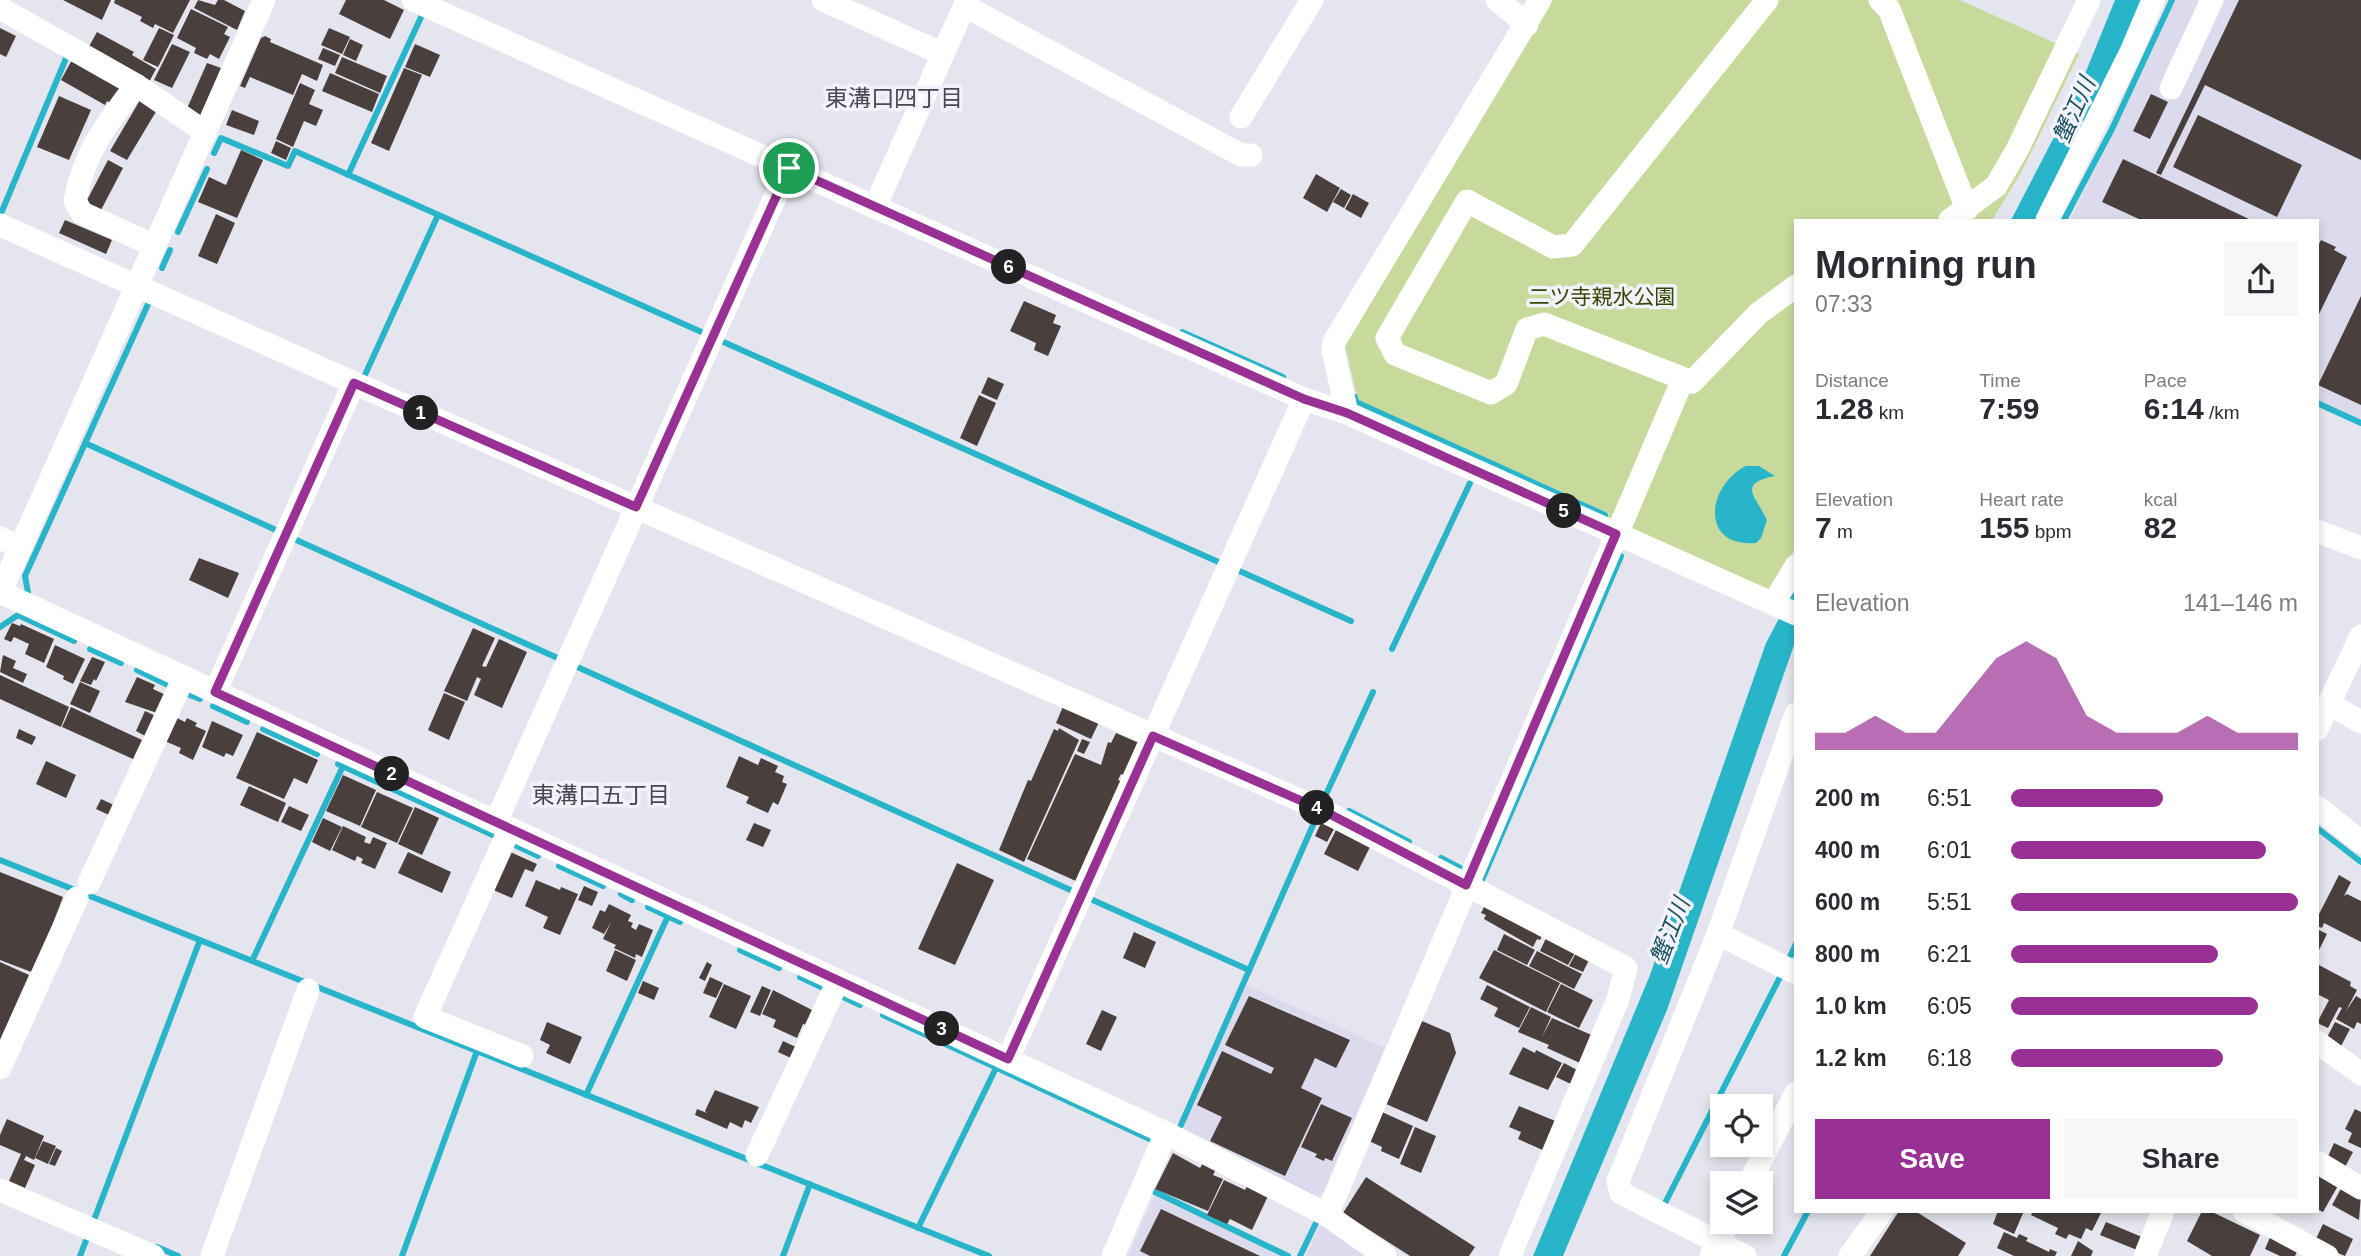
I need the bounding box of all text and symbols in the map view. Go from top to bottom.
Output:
water label: 蟹江川 [2048,70,2101,147]
district label: 東溝口四丁目 [825,85,963,111]
pin [759,138,819,198]
icon: arrive [770,149,808,187]
button: share [2224,242,2298,316]
text: Morning run [1815,244,2037,286]
pin: 6 [992,250,1026,284]
text: 6 [1003,256,1014,277]
park label: 二ツ寺親水公園 [1529,285,1676,308]
text: 07:33 [1815,291,1873,317]
text: Distance [1815,370,1889,391]
text: Time [1979,370,2021,391]
text: Pace [2144,370,2187,391]
text: 1.28 [1815,392,1873,425]
text: 7:59 [1979,392,2039,425]
text: 6:14 [2144,392,2204,425]
pin: 1 [404,396,438,430]
text: 1 [415,402,426,423]
text: km [1873,402,1904,423]
text: /km [2204,402,2240,423]
text: Elevation [1815,489,1893,510]
text: Heart rate [1979,489,2064,510]
text: kcal [2144,489,2177,510]
pin: 5 [1546,494,1582,528]
text: 5 [1558,500,1569,521]
text: 7 [1815,511,1832,544]
text: 155 [1979,511,2029,544]
text: 82 [2144,511,2177,544]
text: m [1832,521,1853,542]
text: bpm [2029,521,2072,542]
text: Elevation [1815,590,1910,616]
text: 141–146 m [2183,590,2298,616]
pin: 2 [374,756,410,792]
text: 2 [386,763,397,784]
district label: 東溝口五丁目 [532,782,670,808]
text: 200 m [1815,785,1880,811]
text: 6:51 [1927,785,1972,811]
pin: 4 [1300,790,1334,826]
text: 4 [1311,797,1322,818]
text: 400 m [1815,837,1880,863]
text: 6:01 [1927,837,1972,863]
text: 600 m [1815,889,1880,915]
text: 5:51 [1927,889,1972,915]
water label: 蟹江川 [1645,891,1696,968]
text: 800 m [1815,941,1880,967]
text: 6:21 [1927,941,1972,967]
text: 1.0 km [1815,993,1887,1019]
text: 6:05 [1927,993,1972,1019]
pin: 3 [925,1012,960,1046]
text: 3 [936,1018,947,1039]
text: 1.2 km [1815,1045,1887,1071]
text: 6:18 [1927,1045,1972,1071]
map controls [1710,1094,1773,1234]
button: locate [1710,1094,1773,1157]
button: Save [1815,1119,2050,1199]
button: Share [2064,1119,2298,1199]
button: layers [1710,1171,1773,1234]

